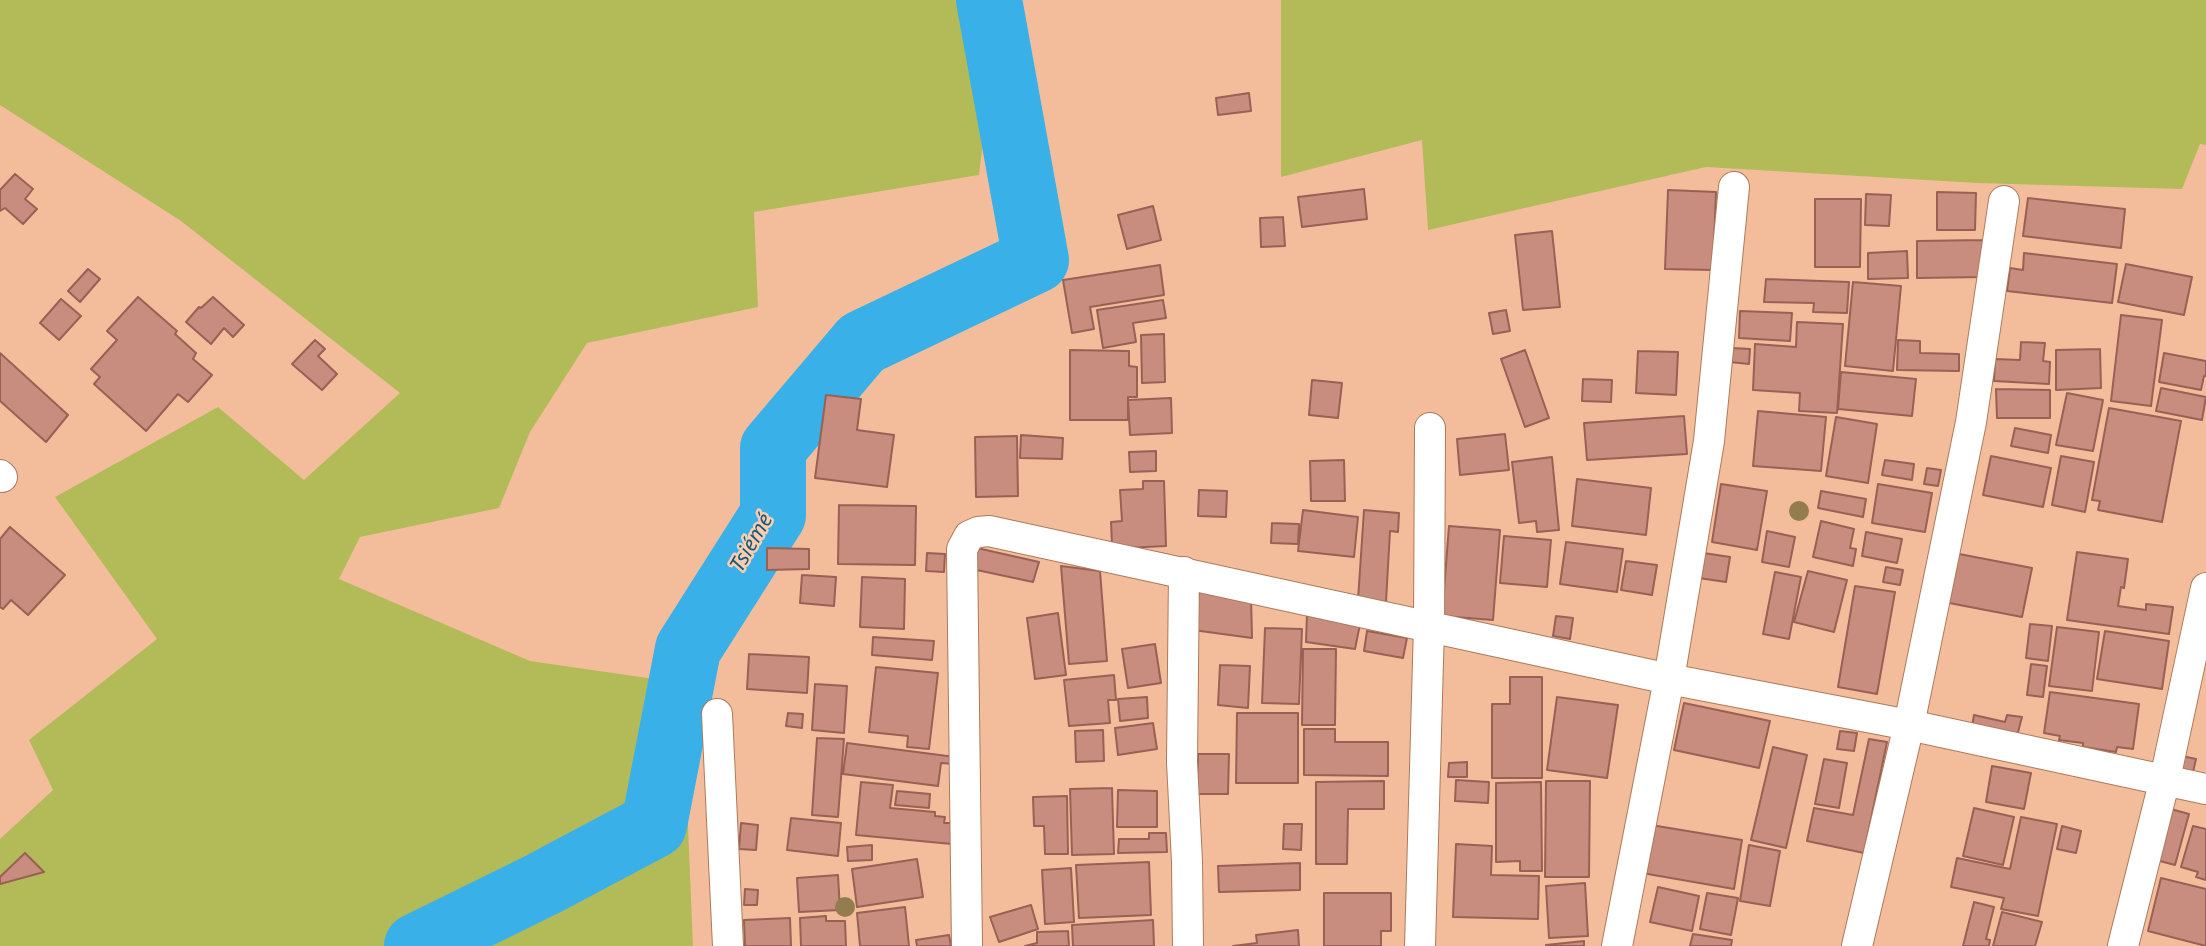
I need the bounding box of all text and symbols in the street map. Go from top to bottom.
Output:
water label: Tsiémé [725,509,779,577]

